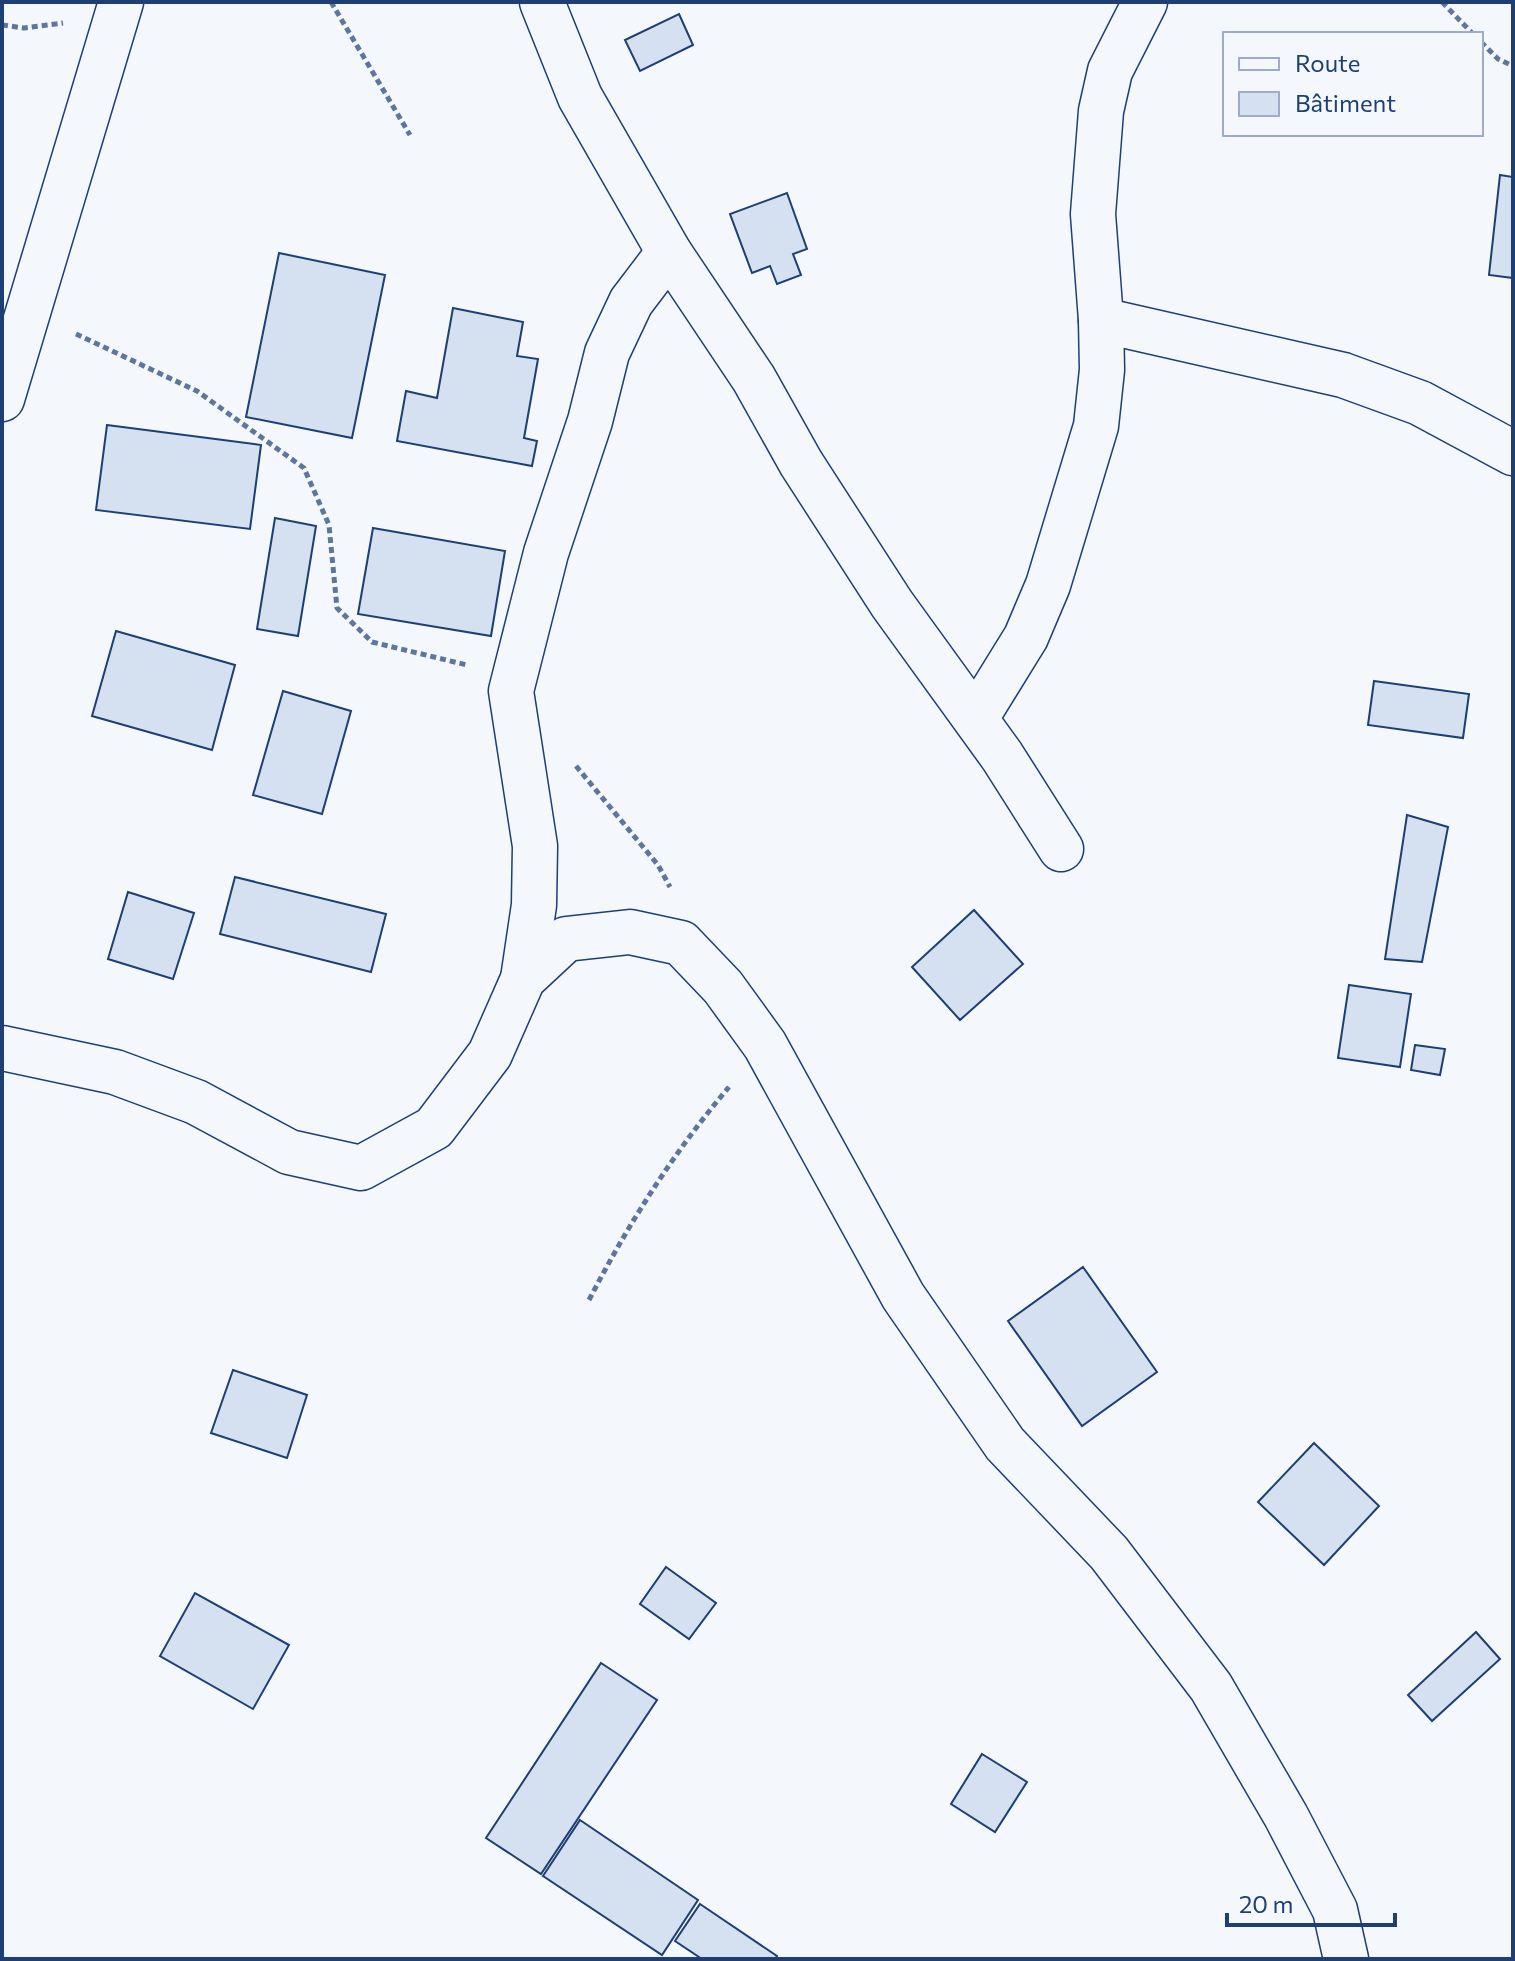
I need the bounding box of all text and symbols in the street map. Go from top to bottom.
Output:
legend [1223,32,1483,136]
text: Route [1295,48,1360,77]
text: Bâtiment [1295,88,1396,117]
scale bar [1227,1877,1395,1927]
text: 20 m [1239,1889,1293,1918]

